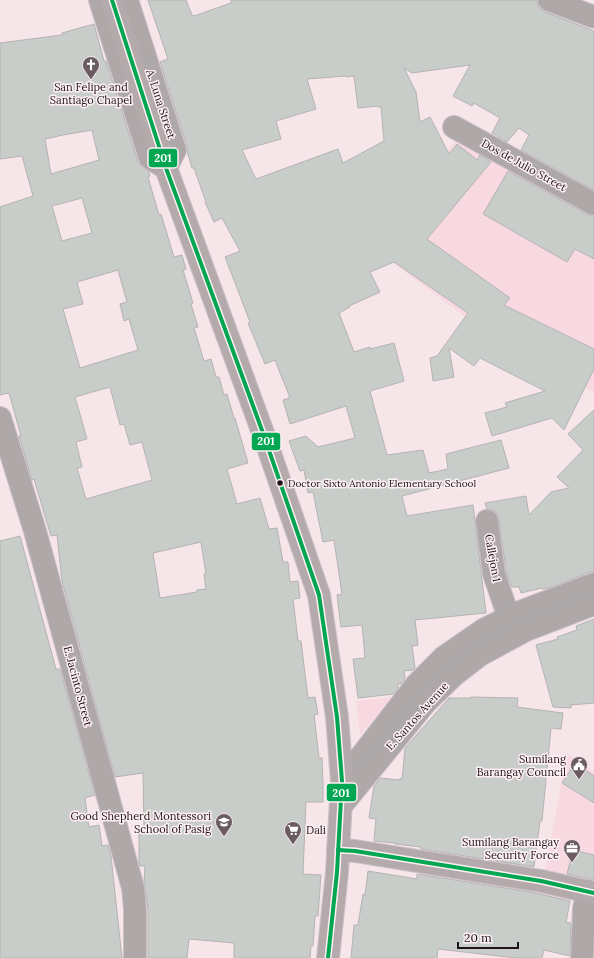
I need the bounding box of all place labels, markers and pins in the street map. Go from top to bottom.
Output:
church icon: San Felipe and Santiago Chapel [81,55,101,80]
place label: San Felipe and Santiago Chapel [50,80,132,107]
place label: Doctor Sixto Antonio Elementary School [288,477,476,490]
marker: Doctor Sixto Antonio Elementary School [275,478,285,488]
place label: Sumilang Barangay Council [477,752,567,779]
public building icon: Sumilang Barangay Council [569,755,589,780]
place label: Good Shepherd Montessori School of Pasig [70,809,212,836]
school or university icon: Good Shepherd Montessori School of Pasig [214,812,234,837]
supermarket icon: Dali [283,820,303,845]
place label: Dali [306,823,326,837]
place label: Sumilang Barangay Security Force [462,835,559,862]
office icon: Sumilang Barangay Security Force [562,838,582,863]

